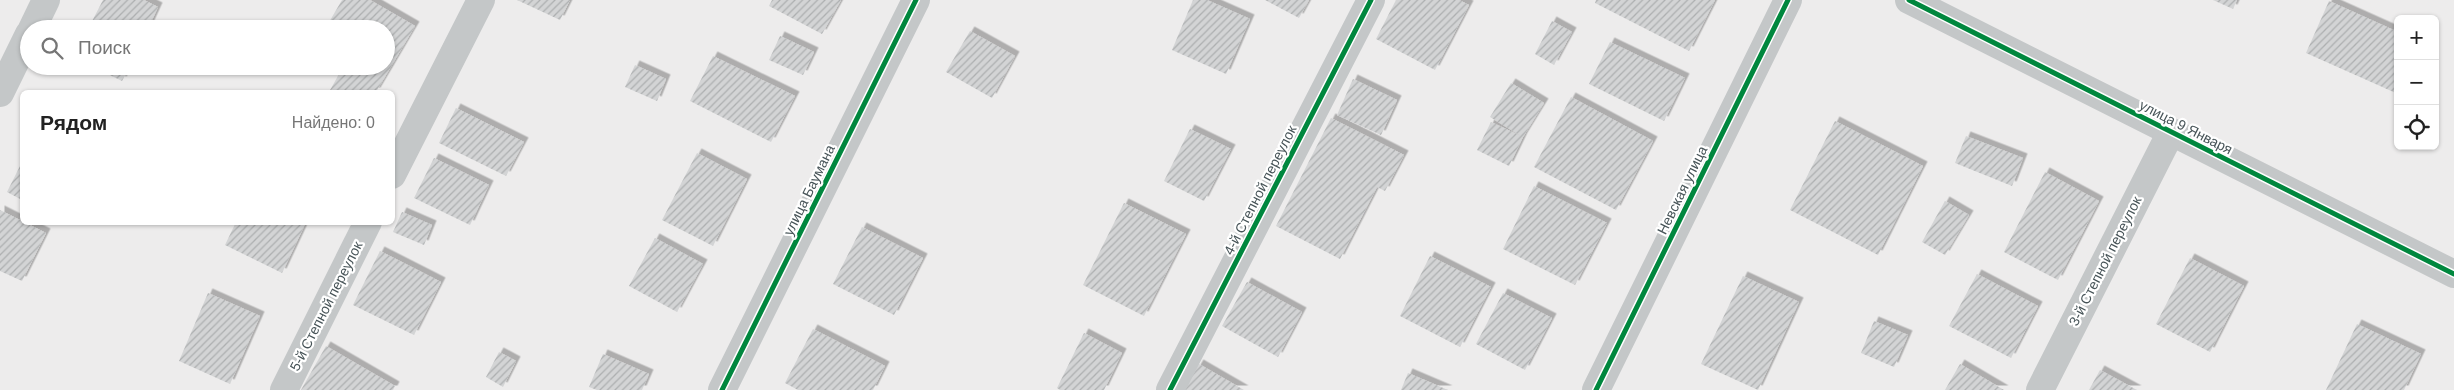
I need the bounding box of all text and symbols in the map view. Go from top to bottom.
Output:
map controls [2394,15,2439,150]
button: + [2394,15,2439,60]
search box [20,20,395,75]
icon: search [38,34,66,62]
text: Поиск [78,37,131,58]
button: − [2394,60,2439,105]
street label: улица 9 Января [2137,97,2235,157]
button: locate [2394,105,2439,150]
text: Рядом [40,111,107,134]
text: Найдено: 0 [292,114,375,131]
street label: 4-й Степной переулок [1220,122,1300,257]
street label: улица Баумана [780,142,838,238]
street label: Невская улица [1654,143,1710,237]
street label: 3-й Степной переулок [2065,193,2145,328]
street label: 5-й Степной переулок [286,238,366,373]

